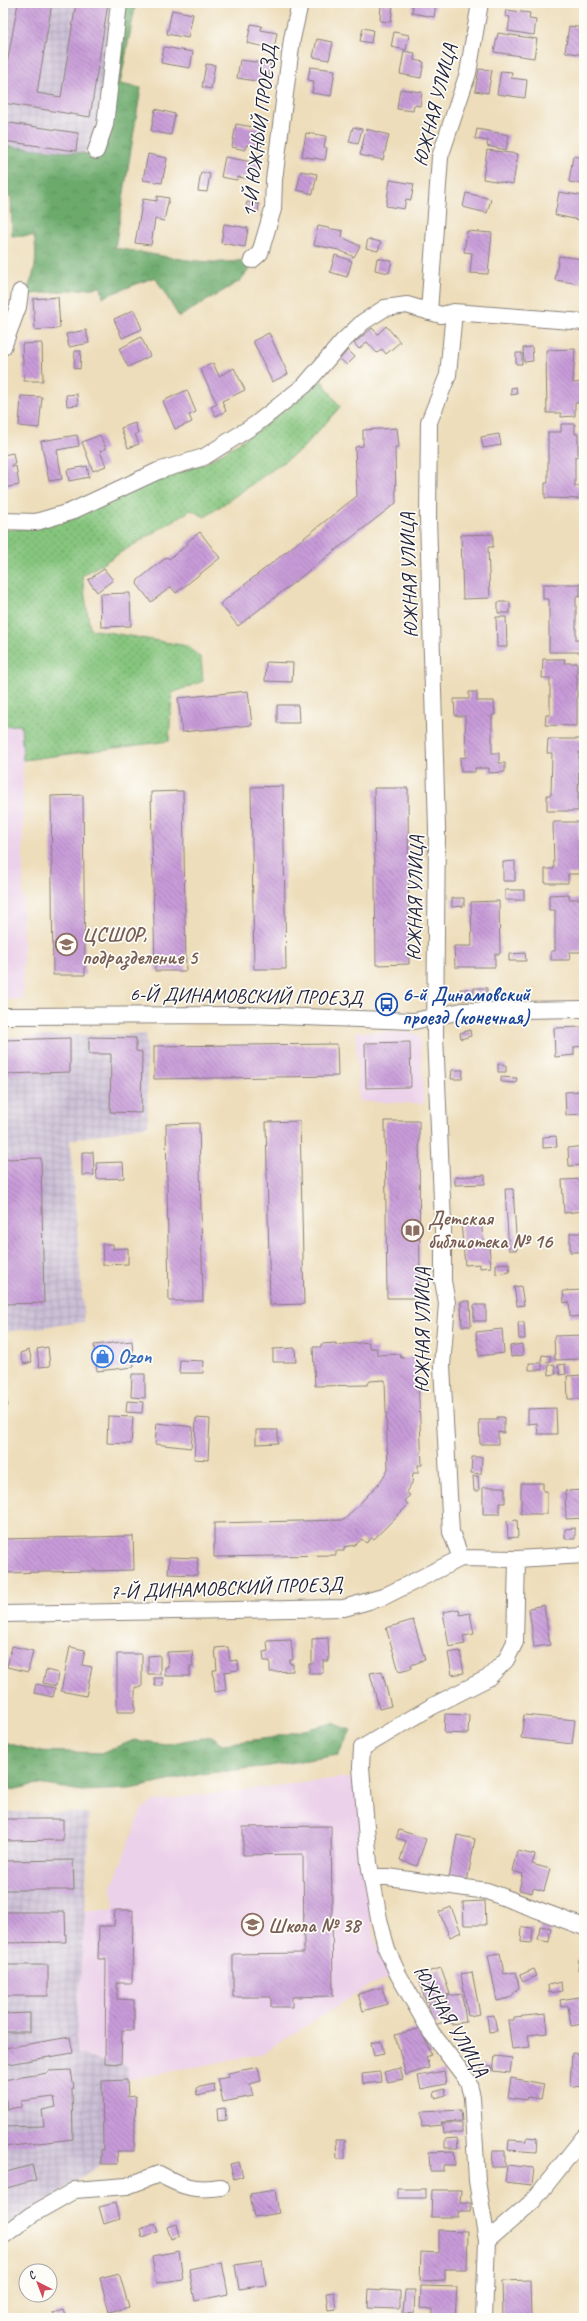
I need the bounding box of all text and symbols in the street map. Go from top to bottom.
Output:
street label: ЮЖНАЯ УЛИЦА [408,40,463,169]
street label: 1-Й ЮЖНЫЙ ПРОЕЗД [236,42,282,218]
street label: ЮЖНАЯ УЛИЦА [394,511,424,638]
street label: ЮЖНАЯ УЛИЦА [401,834,429,961]
place label: ЦСШОР, подразделение 5 [82,922,199,971]
school or university icon: ЦСШОР, подразделение 5 [54,932,80,958]
street label: 6-Й ДИНАМОВСКИЙ ПРОЕЗД [129,981,364,1011]
place label: 6-й Динамовский проезд (конечная) [402,982,531,1030]
bus stop icon: 6-й Динамовский проезд (конечная) [373,992,399,1018]
place label: Детская библиотека № 16 [428,1206,554,1254]
library icon: Детская библиотека № 16 [399,1217,425,1243]
street label: ЮЖНАЯ УЛИЦА [410,1266,435,1393]
shop icon: Ozon [90,1343,116,1369]
place label: Ozon [118,1344,152,1369]
street label: 7-Й ДИНАМОВСКИЙ ПРОЕЗД [109,1571,344,1605]
school or university icon: Школа № 38 [240,1912,266,1938]
place label: Школа № 38 [268,1913,363,1938]
street label: ЮЖНАЯ УЛИЦА [408,1961,494,2082]
north arrow [18,2263,58,2303]
text: С [25,2267,39,2283]

